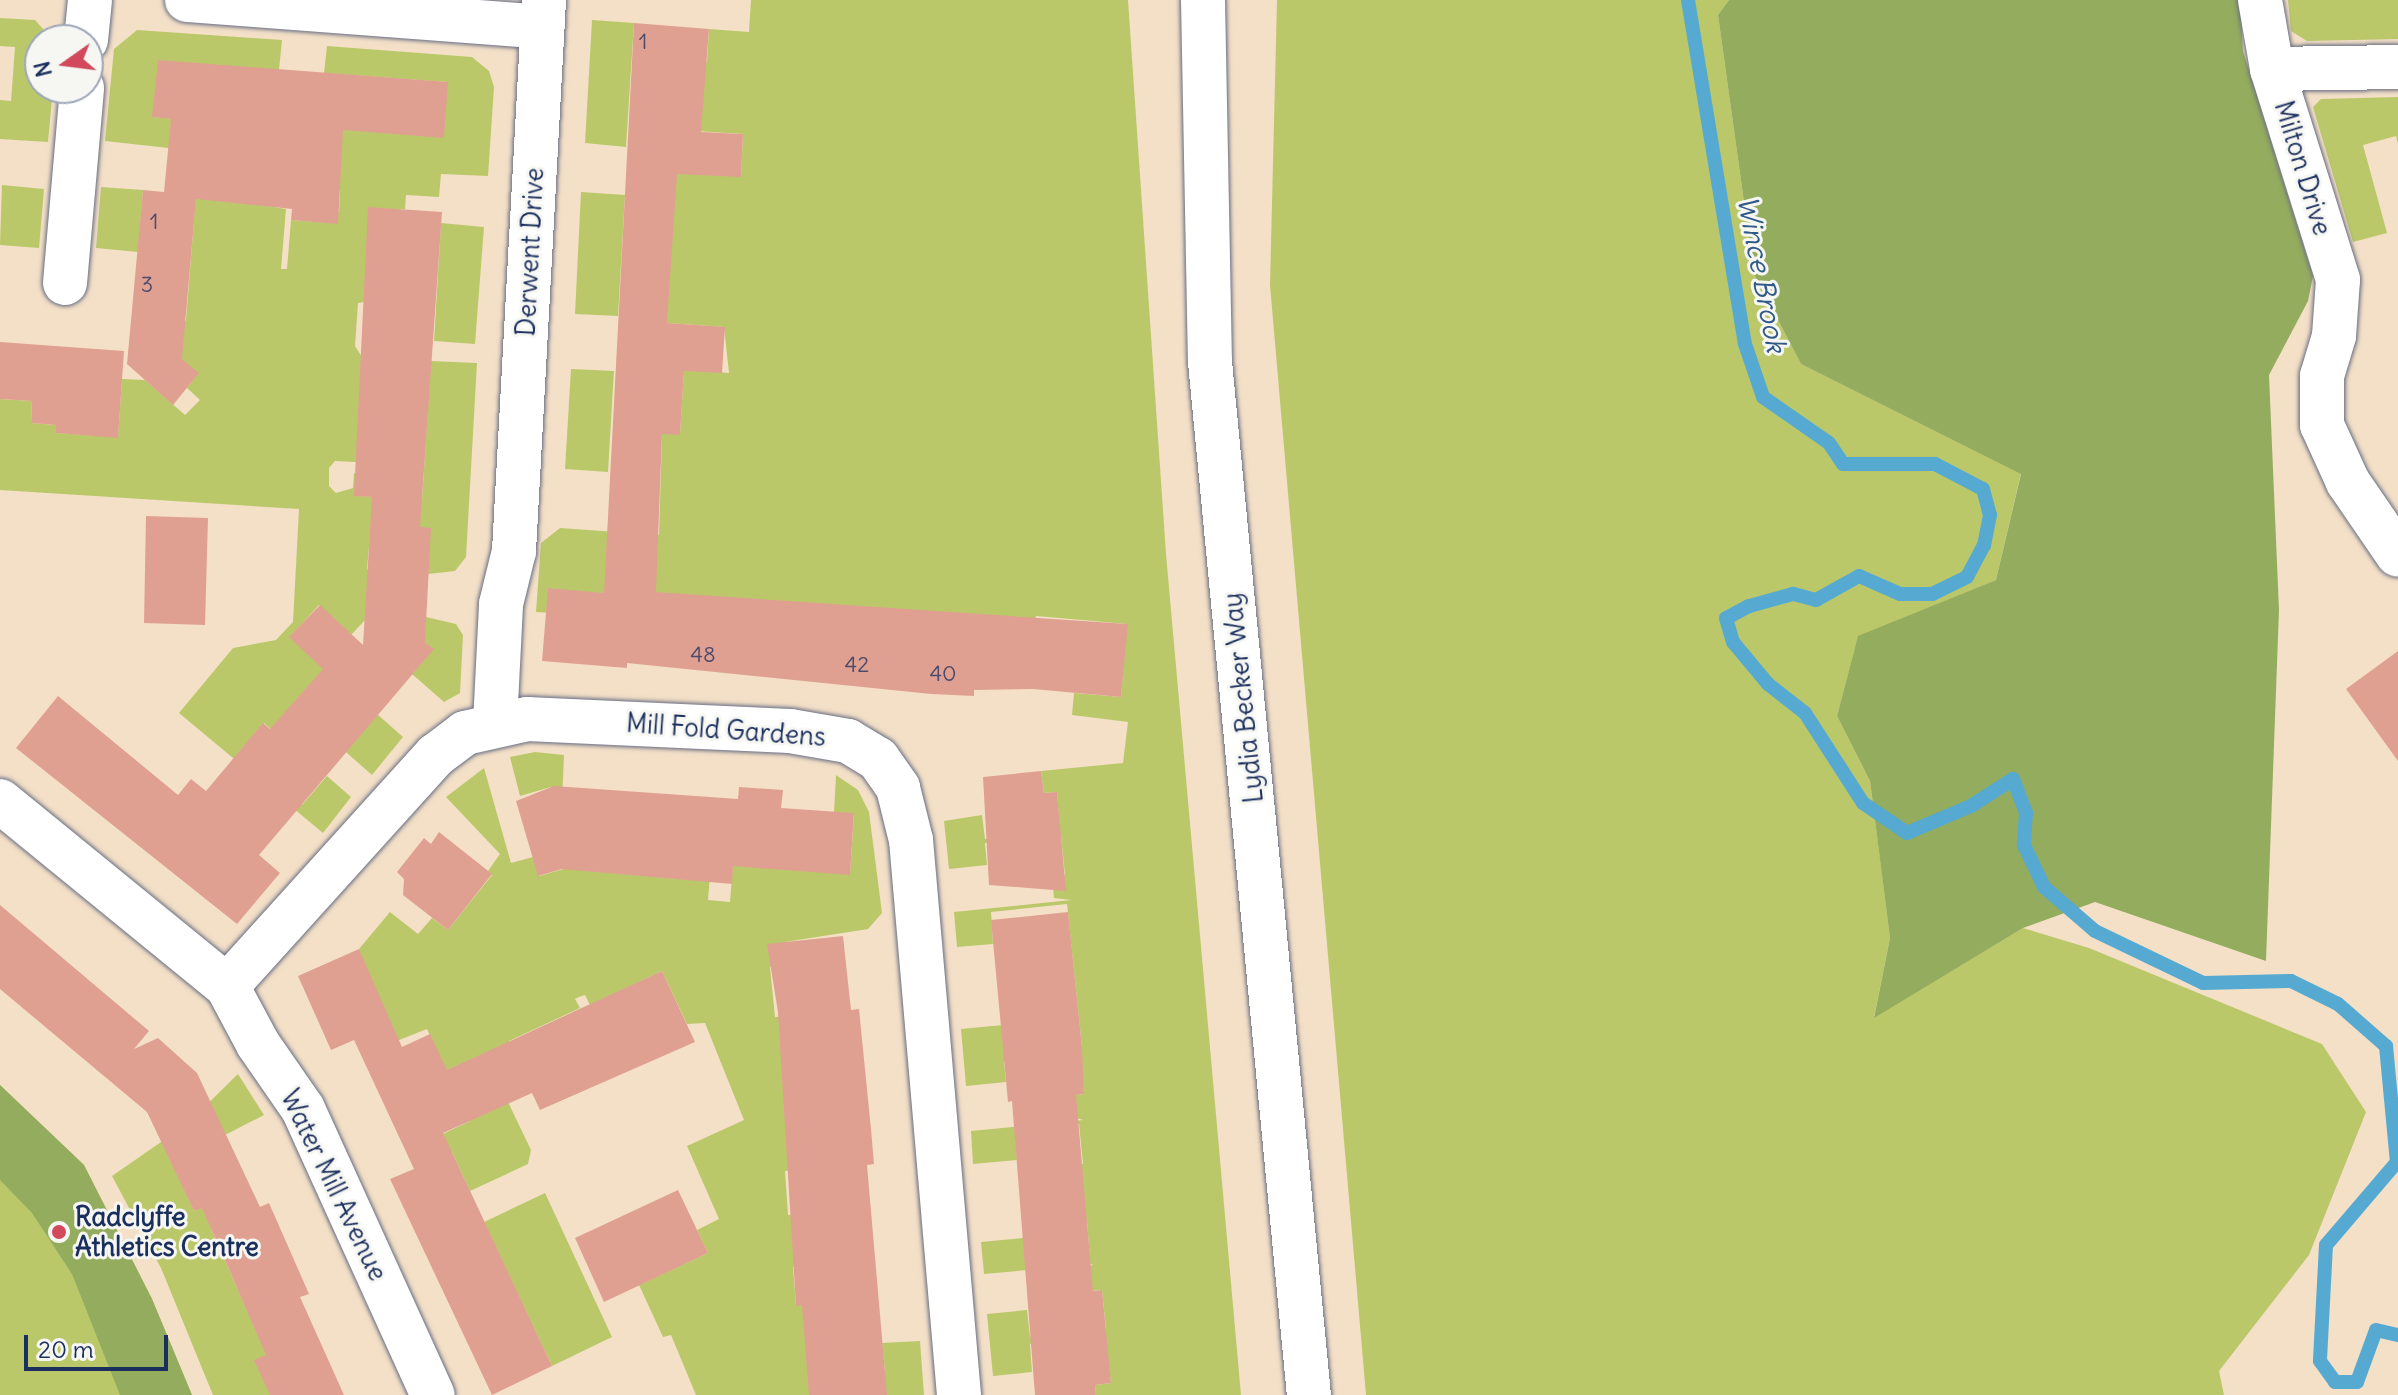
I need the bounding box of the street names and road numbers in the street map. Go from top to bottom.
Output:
street label: Milton Drive [2268,97,2338,239]
street label: Derwent Drive [510,167,550,337]
street label: Lydia Becker Way [1216,591,1270,805]
street label: Mill Fold Gardens [625,707,827,753]
street label: Water Mill Avenue [274,1084,394,1286]

